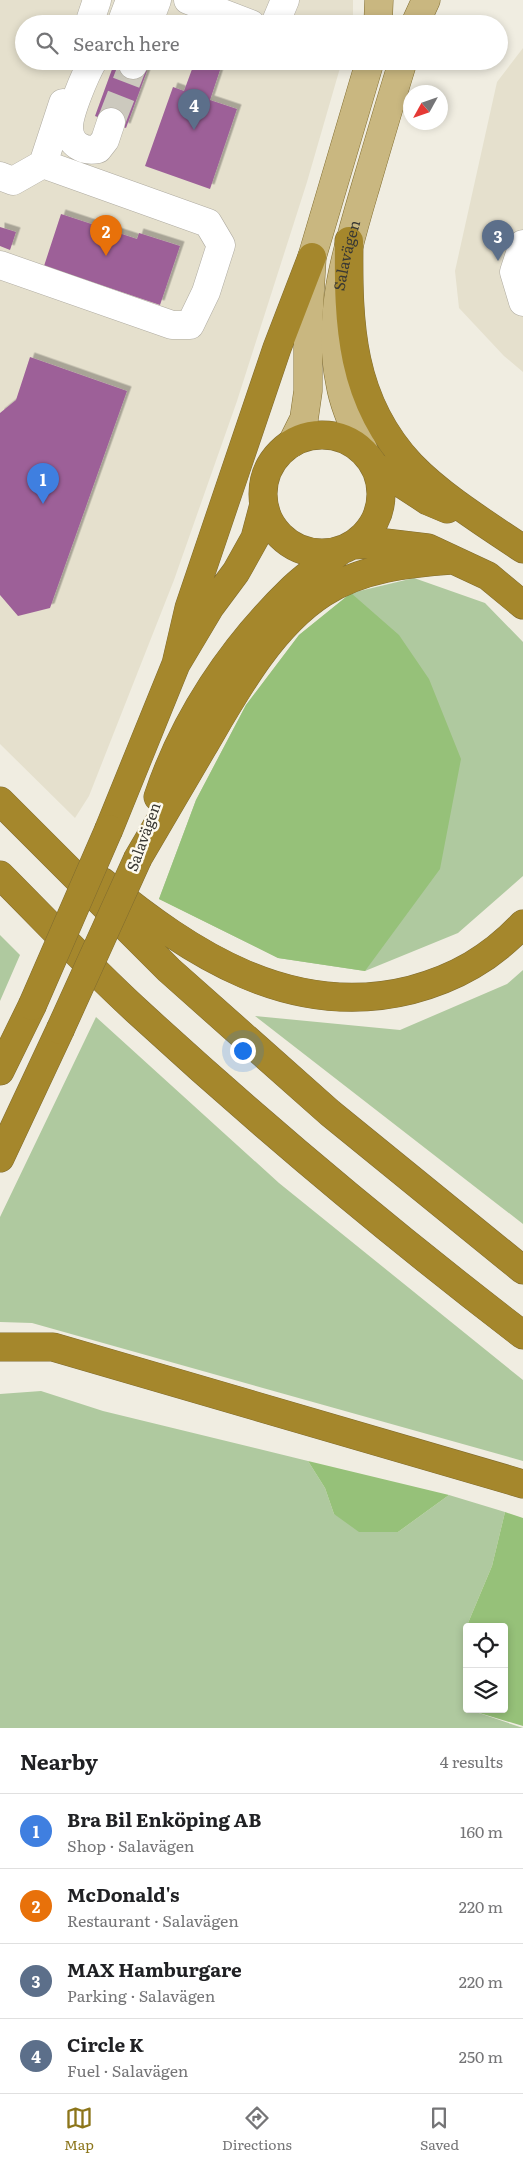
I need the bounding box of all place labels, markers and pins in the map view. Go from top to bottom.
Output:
pin: 4 [178,89,210,130]
pin: 2 [90,215,122,256]
pin: 3 [482,220,514,261]
pin: 1 [27,463,59,504]

